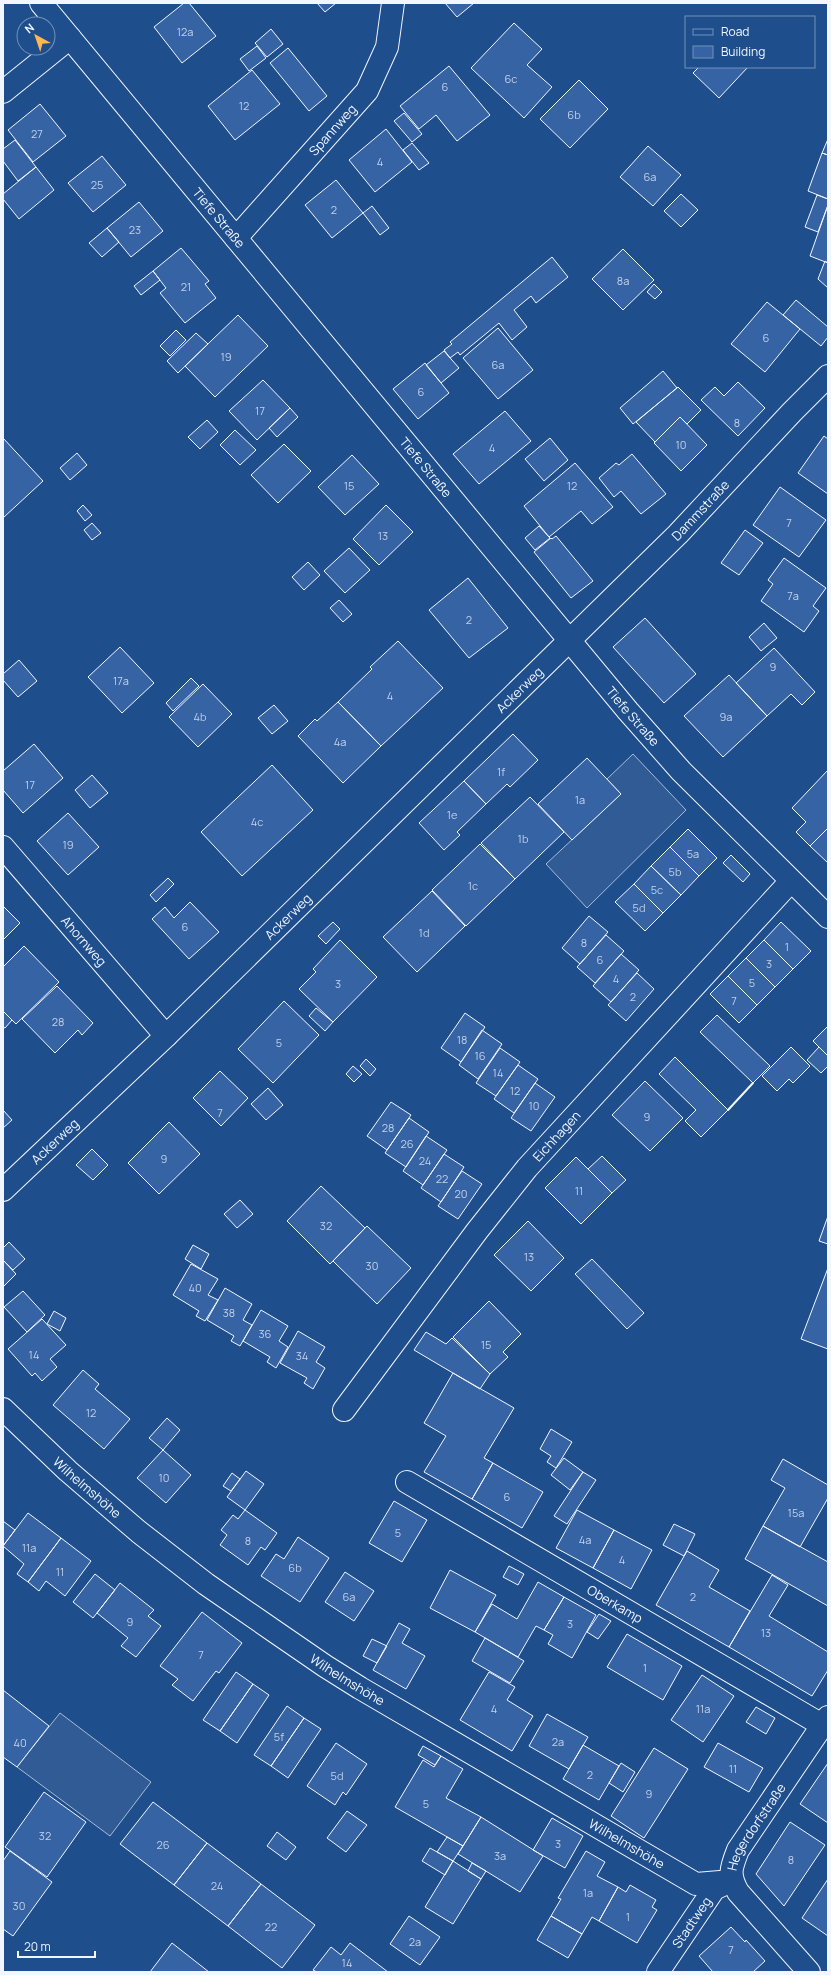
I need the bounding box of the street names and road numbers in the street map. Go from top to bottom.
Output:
street label: Spannweg [305,100,360,159]
street label: Tiefe Straße [189,184,250,252]
street label: Tiefe Straße [396,433,456,501]
street label: Dammstraße [668,475,734,545]
street label: Ackerweg [492,663,547,717]
street label: Tiefe Straße [602,683,664,750]
street label: Ackerweg [261,889,315,944]
street label: Ahornweg [57,912,111,970]
street label: Eichhagen [528,1107,585,1165]
street label: Ackerweg [27,1114,82,1168]
street label: Wilhelmshöhe [49,1453,126,1522]
street label: Oberkamp [584,1580,646,1627]
street label: Wilhelmshöhe [306,1649,389,1710]
street label: Hegerdorfstraße [723,1779,790,1872]
street label: Wilhelmshöhe [586,1814,668,1873]
street label: Stadtweg [668,1893,715,1952]

